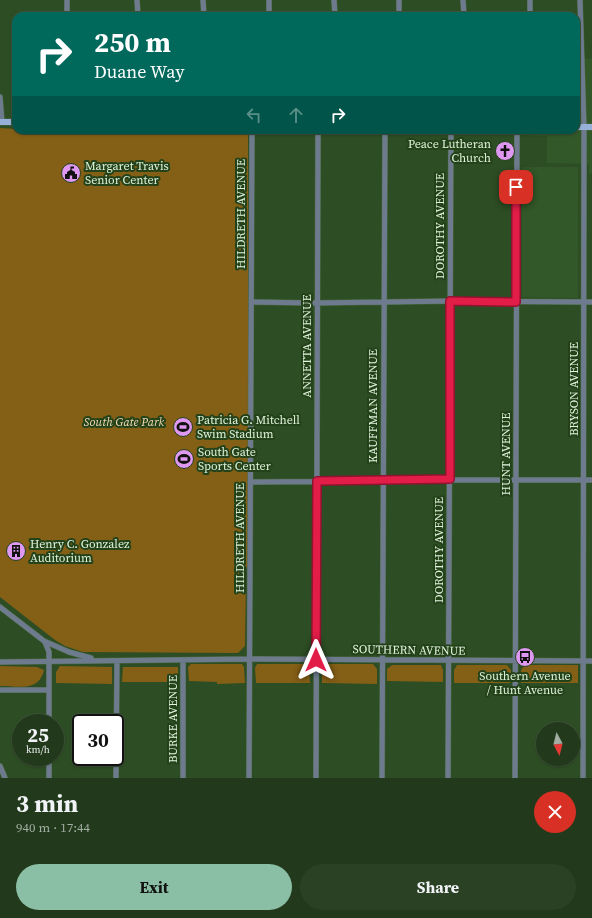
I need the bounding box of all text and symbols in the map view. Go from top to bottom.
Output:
text: 250 m [94,23,171,61]
icon: right [28,28,80,80]
text: Duane Way [94,59,184,84]
icon: left [243,104,265,126]
icon: ahead [285,104,307,126]
icon: right [327,104,349,126]
place label: Peace Lutheran Church [408,136,491,166]
church icon: Peace Lutheran Church [494,140,516,162]
place label: Margaret Travis Senior Center [85,158,169,188]
street label: HILDRETH AVENUE [233,159,249,269]
public building icon: Margaret Travis Senior Center [60,162,82,184]
pin [499,170,533,204]
street label: DOROTHY AVENUE [432,173,448,279]
icon: arrive [505,176,527,198]
street label: ANNETTA AVENUE [299,294,315,398]
street label: BRYSON AVENUE [566,342,582,436]
street label: KAUFFMAN AVENUE [365,349,381,463]
place label: Patricia G. Mitchell Swim Stadium [197,412,300,442]
street label: HUNT AVENUE [498,413,514,495]
park label: South Gate Park [84,414,165,430]
sports icon: Patricia G. Mitchell Swim Stadium [172,416,194,438]
place label: South Gate Sports Center [198,444,271,474]
sports icon: South Gate Sports Center [173,448,195,470]
street label: HILDRETH AVENUE [232,483,248,593]
street label: DOROTHY AVENUE [431,497,447,603]
place label: Henry C. Gonzalez Auditorium [30,536,130,566]
building icon: Henry C. Gonzalez Auditorium [5,540,27,562]
position arrow [295,639,337,681]
street label: SOUTHERN AVENUE [353,641,465,659]
bus stop icon: Southern Avenue / Hunt Avenue [514,646,536,668]
place label: Southern Avenue / Hunt Avenue [479,668,571,698]
street label: BURKE AVENUE [165,675,181,763]
speed limit sign: 30 [72,714,124,766]
text: 25 [27,721,49,749]
north arrow [536,722,580,766]
map controls [536,722,580,766]
text: km/h [26,743,50,756]
text: 3 min [16,787,78,820]
button: close [534,791,576,833]
text: 940 m · 17:44 [16,819,90,836]
button: Exit [16,864,292,910]
button: Share [300,864,576,910]

